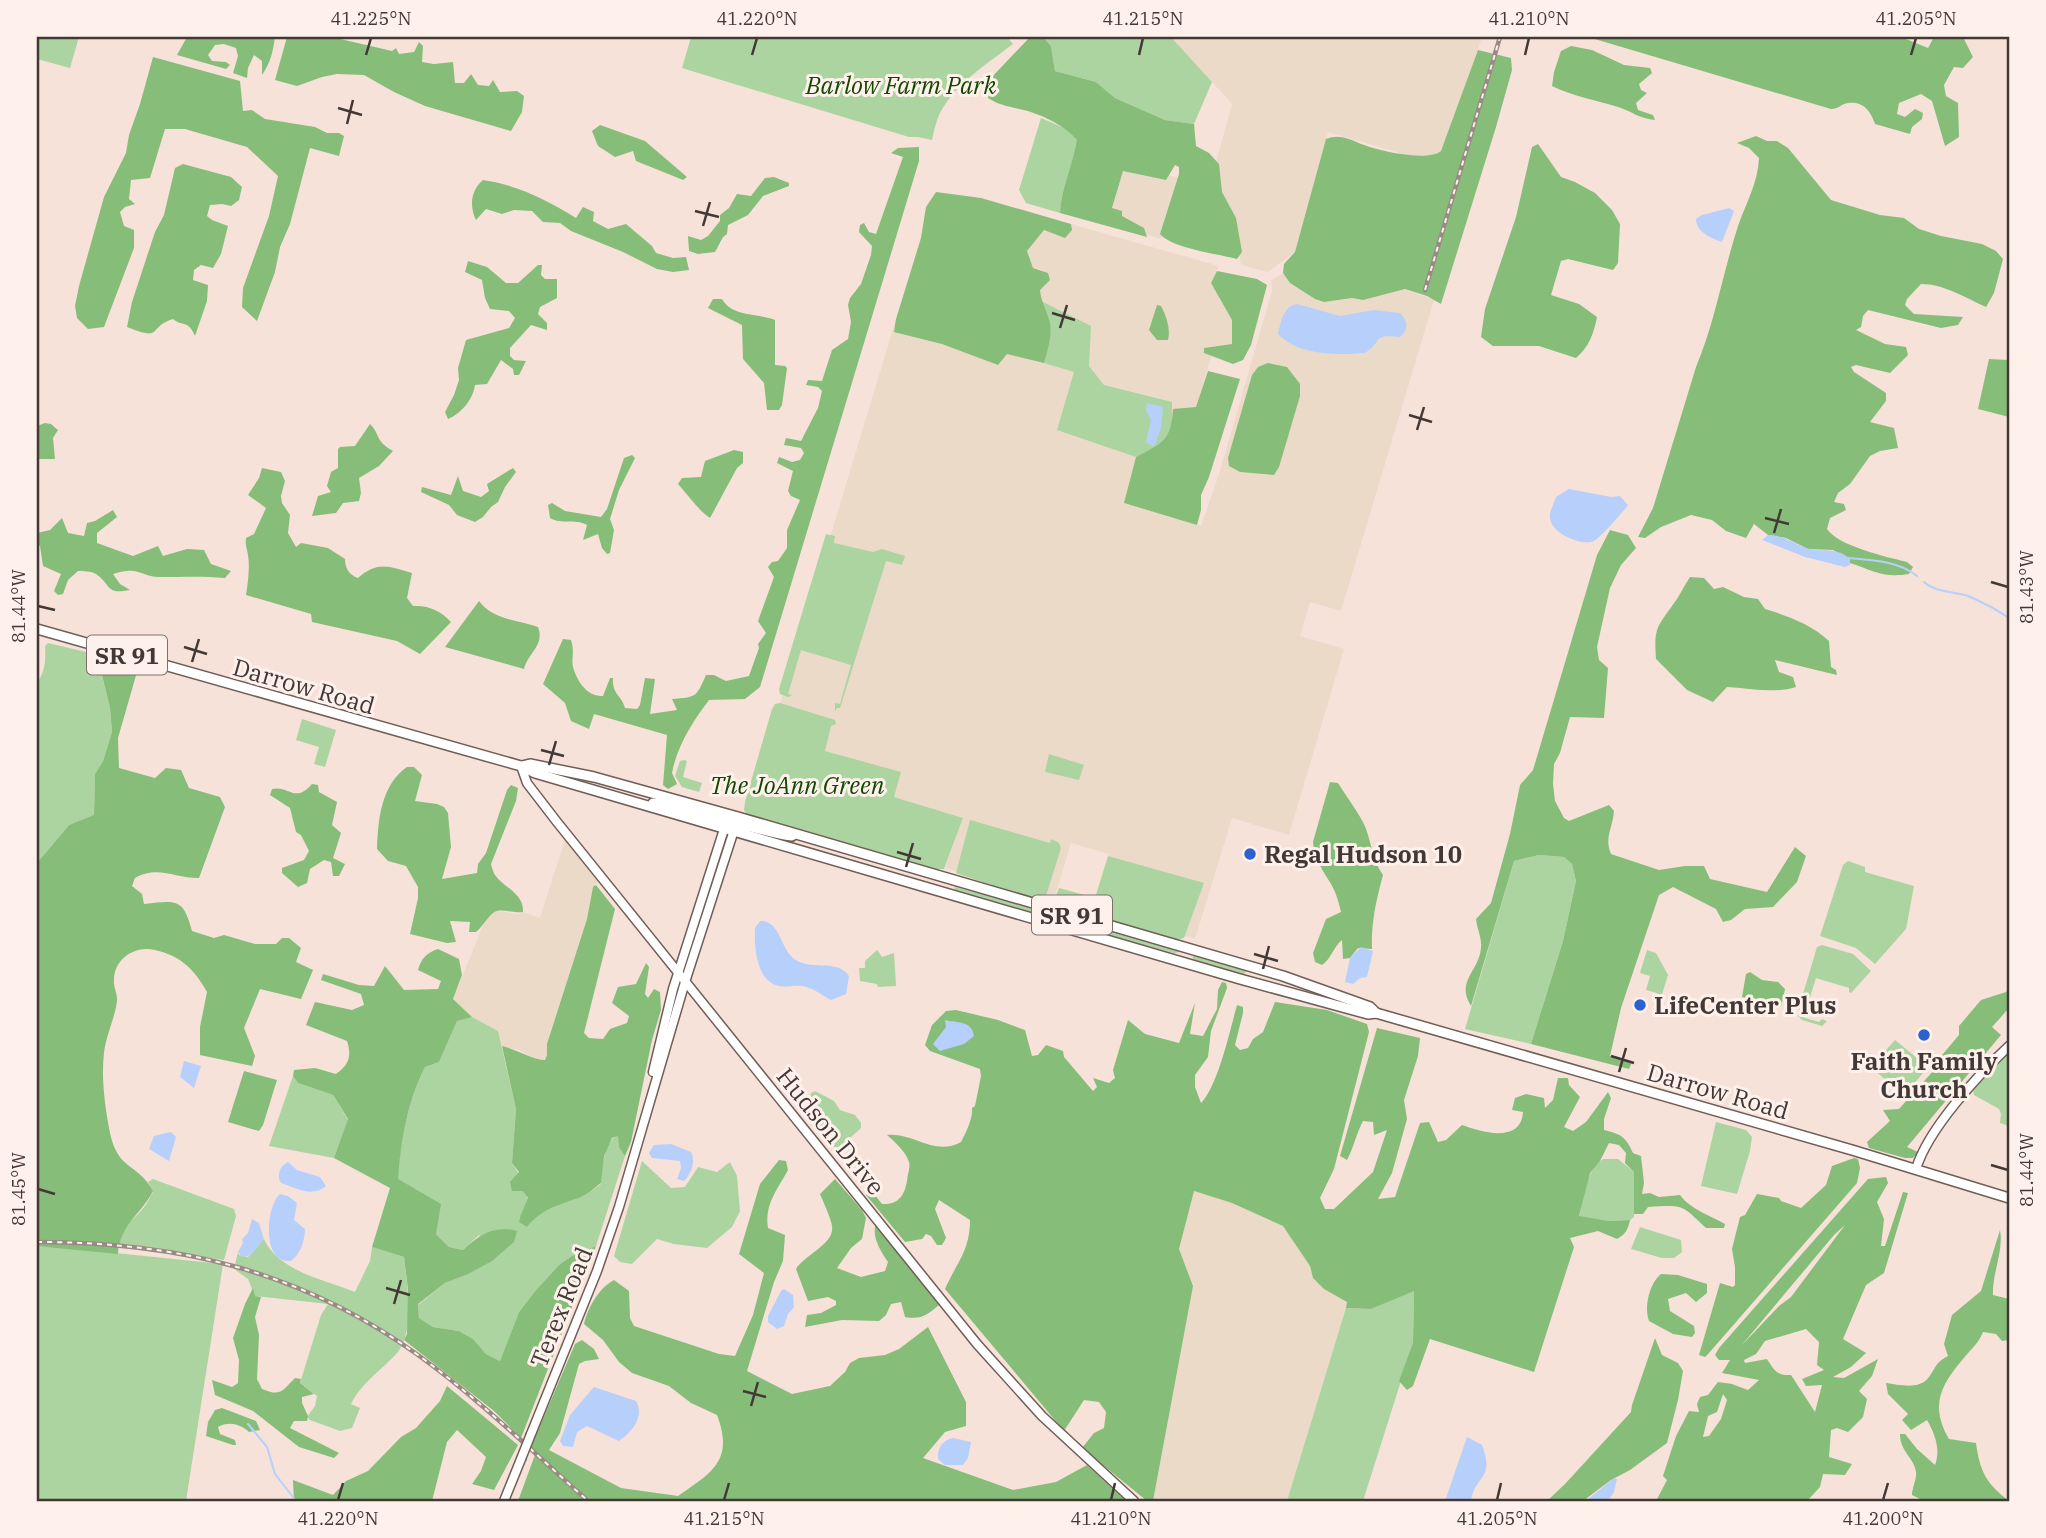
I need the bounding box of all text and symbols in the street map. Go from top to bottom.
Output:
text: 41.225°N [330,7,412,30]
text: 41.220°N [716,7,798,30]
text: 41.215°N [1102,7,1184,30]
text: 41.210°N [1488,7,1570,30]
text: 41.205°N [1875,7,1957,30]
park label: Barlow Farm Park [805,69,996,101]
text: 81.43°W [2015,550,2038,624]
text: 81.44°W [7,569,30,643]
road number: SR 91 [87,636,167,674]
street label: Darrow Road [229,650,379,722]
park label: The JoAnn Green [710,769,885,801]
place label: Regal Hudson 10 [1264,838,1462,870]
marker: Regal Hudson 10 [1242,846,1258,862]
road number: SR 91 [1032,896,1112,934]
place label: LifeCenter Plus [1654,989,1836,1021]
marker: LifeCenter Plus [1632,997,1648,1013]
marker: Faith Family Church [1916,1027,1932,1043]
place label: Faith Family Church [1850,1045,1998,1105]
street label: Darrow Road [1643,1055,1793,1127]
street label: Hudson Drive [770,1061,892,1201]
text: 81.44°W [2015,1133,2038,1207]
text: 81.45°W [7,1152,30,1226]
street label: Terex Road [522,1242,600,1372]
text: 41.220°N [297,1507,379,1530]
text: 41.215°N [683,1507,765,1530]
text: 41.210°N [1070,1507,1152,1530]
text: 41.205°N [1456,1507,1538,1530]
text: 41.200°N [1842,1507,1924,1530]

